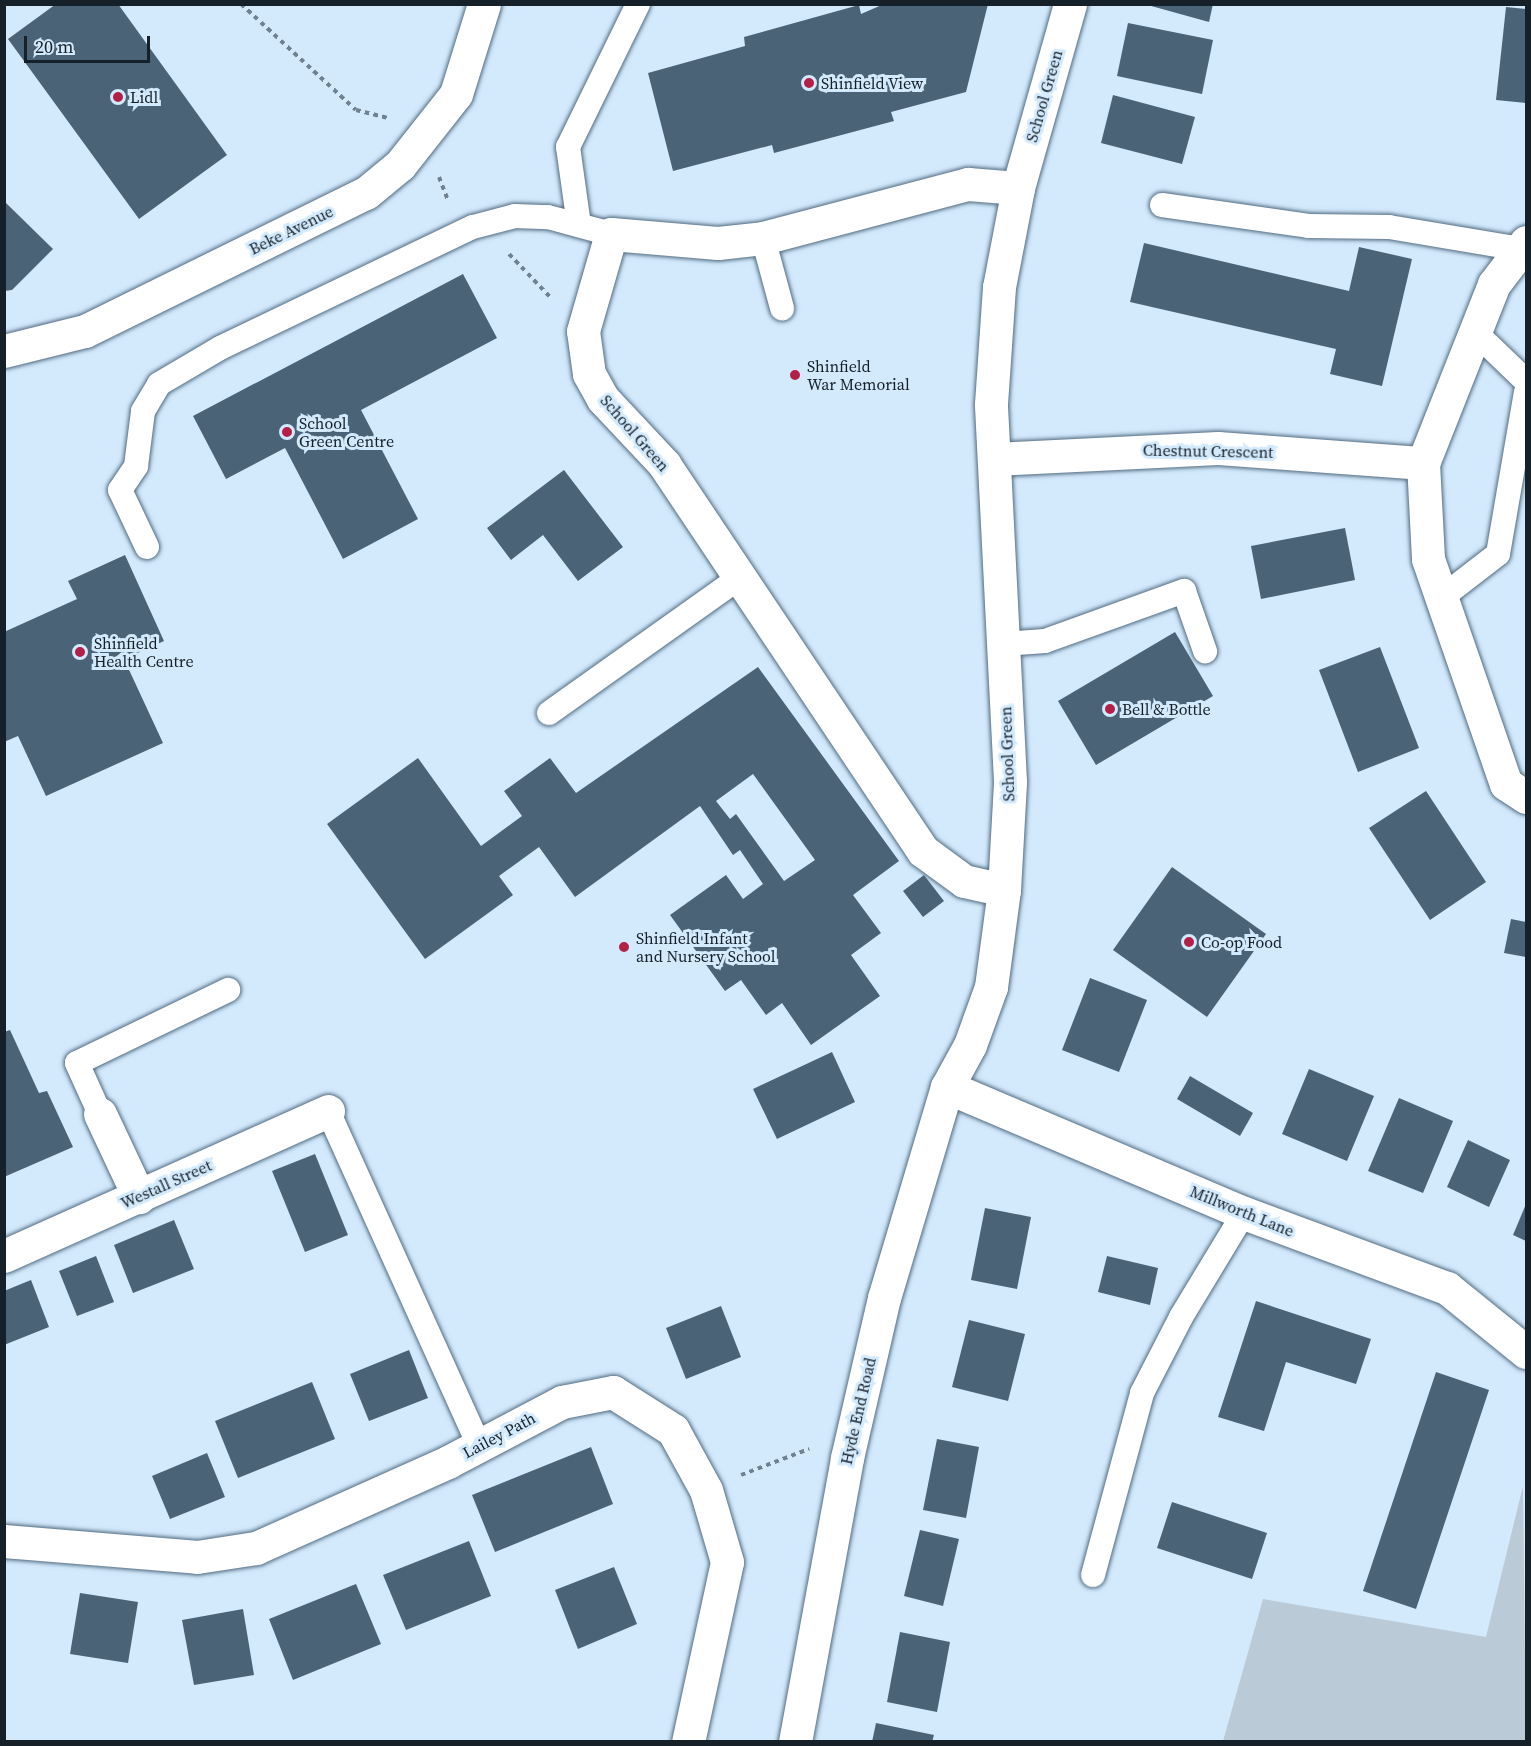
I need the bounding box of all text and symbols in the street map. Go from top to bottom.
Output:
scale bar [27,24,153,62]
text: 20 m [35,34,73,59]
street label: School Green [1022,48,1066,144]
place label: Shinfield View [821,73,924,93]
marker: Shinfield View [802,76,816,90]
place label: Lidl [130,87,158,107]
marker: Lidl [111,90,125,104]
street label: Beke Avenue [246,201,336,259]
place label: Shinfield War Memorial [807,356,910,394]
marker: Shinfield War Memorial [788,368,802,382]
street label: School Green [597,391,673,475]
place label: School Green Centre [299,413,394,451]
marker: School Green Centre [280,425,294,439]
street label: Chestnut Crescent [1143,440,1273,462]
place label: Shinfield Health Centre [94,633,194,671]
marker: Shinfield Health Centre [71,643,89,661]
place label: Bell & Bottle [1122,699,1211,719]
marker: Bell & Bottle [1103,702,1117,716]
street label: School Green [996,706,1018,802]
place label: Shinfield Infant and Nursery School [636,928,775,966]
place label: Co-op Food [1201,932,1282,952]
marker: Co-op Food [1182,935,1196,949]
marker: Shinfield Infant and Nursery School [617,940,631,954]
street label: Westall Street [118,1155,214,1213]
street label: Millworth Lane [1187,1181,1297,1241]
street label: Hyde End Road [836,1356,880,1466]
street label: Lailey Path [459,1408,539,1462]

